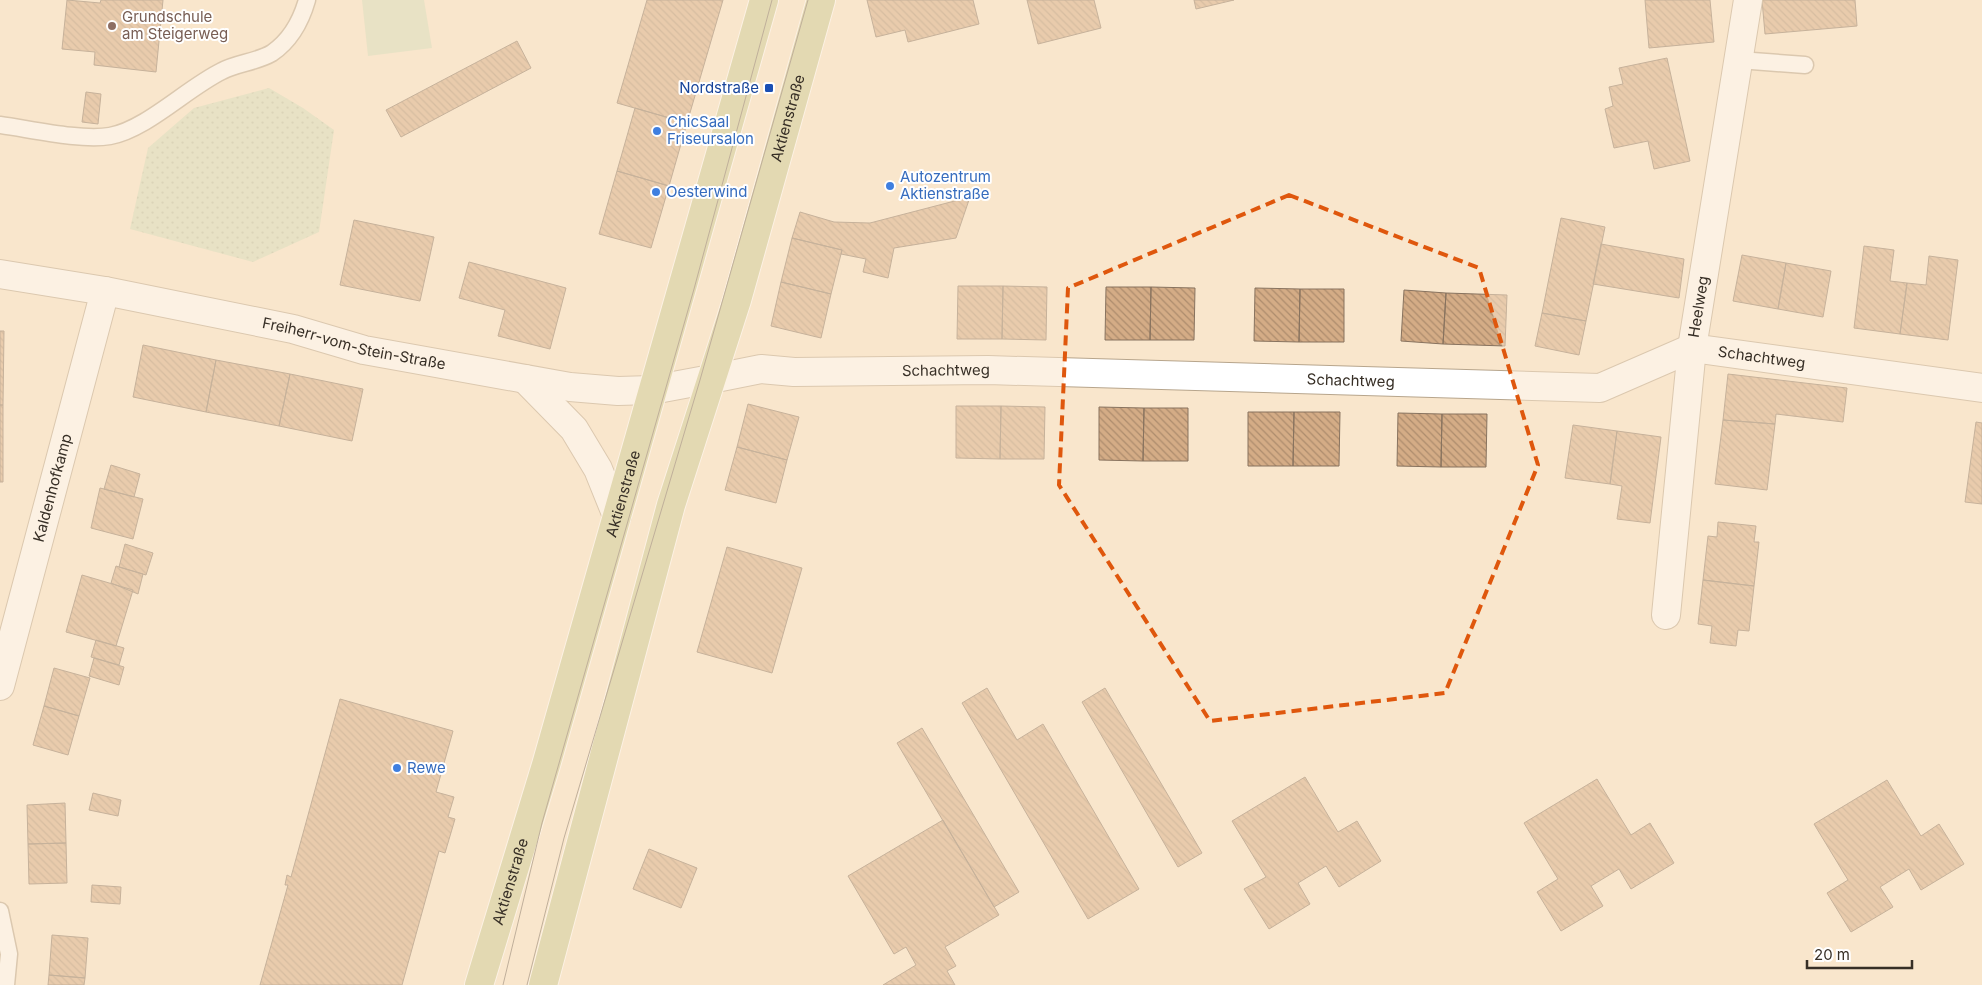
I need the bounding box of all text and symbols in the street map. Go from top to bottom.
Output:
place label: Grundschule am Steigerweg [122,7,228,43]
marker: Grundschule am Steigerweg [106,20,118,32]
street label: Aktienstraße [766,72,809,164]
place label: Nordstraße [679,78,759,97]
marker: Nordstraße [763,82,775,94]
place label: ChicSaal Friseursalon [667,112,754,148]
marker: ChicSaal Friseursalon [651,125,663,137]
place label: Autozentrum Aktienstraße [900,167,991,203]
marker: Autozentrum Aktienstraße [884,180,896,192]
place label: Oesterwind [666,182,747,201]
marker: Oesterwind [650,186,662,198]
street label: Heelweg [1684,274,1712,339]
street label: Freiherr-vom-Stein-Straße [261,313,447,374]
street label: Schachtweg [1717,342,1807,373]
street label: Schachtweg [902,360,990,380]
street label: Schachtweg [1306,369,1395,391]
street label: Kaldenhofkamp [29,431,76,544]
street label: Aktienstraße [601,448,644,539]
place label: Rewe [407,758,446,777]
marker: Rewe [391,762,403,774]
street label: Aktienstraße [488,836,532,927]
scale bar [1807,938,1912,970]
text: 20 m [1814,945,1850,964]

